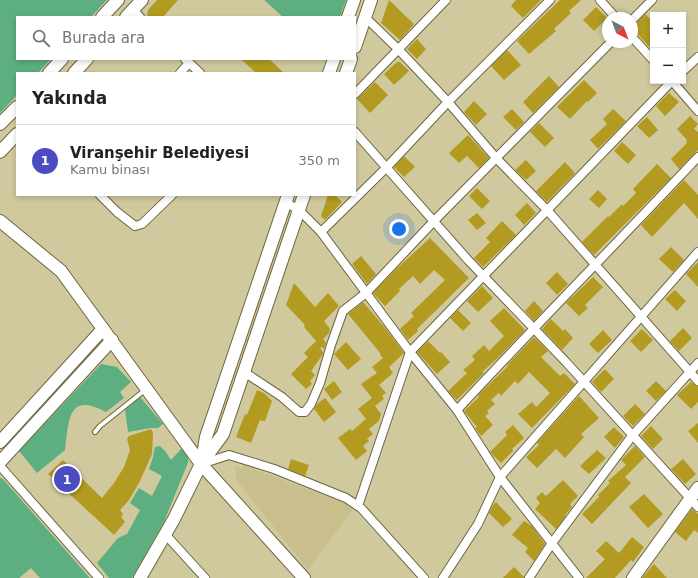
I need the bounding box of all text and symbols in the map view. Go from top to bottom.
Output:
north arrow [602,12,638,48]
map controls [650,12,686,84]
button: + [650,12,686,48]
search box [16,16,356,60]
icon: search [30,27,52,49]
text: Burada ara [62,29,145,47]
button: − [650,48,686,84]
text: Yakında [32,88,107,108]
text: Viranşehir Belediyesi [70,144,249,162]
text: 1 [40,153,50,168]
text: 350 m [298,153,340,168]
text: Kamu binası [70,162,150,177]
your location [389,219,409,239]
pin: 1 [54,464,80,494]

